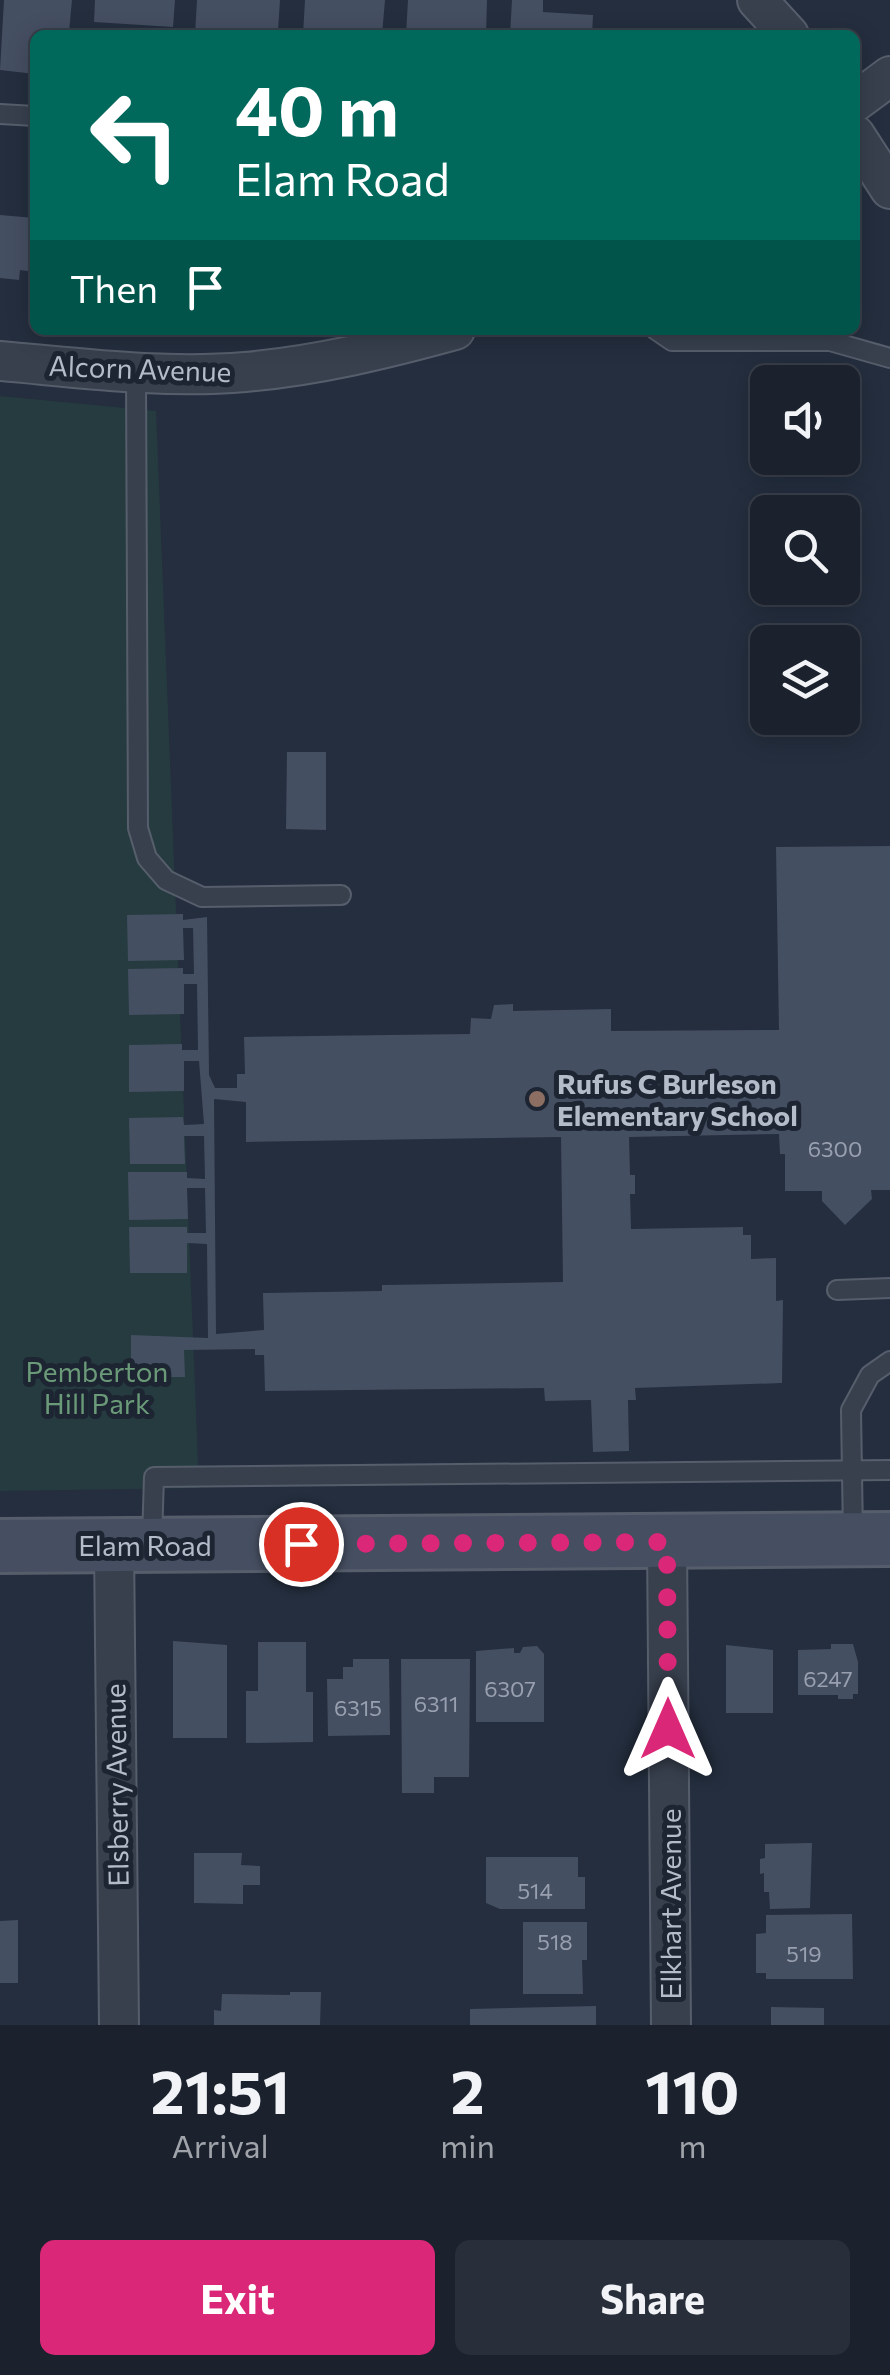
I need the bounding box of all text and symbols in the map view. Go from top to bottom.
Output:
text: 40 m [235,65,399,150]
icon: left [70,70,200,200]
text: Elam Road [235,150,450,205]
icon: arrive [178,260,233,315]
text: Then [70,264,158,311]
street label: Alcorn Avenue [48,348,232,388]
map controls [750,365,860,735]
button: sound [750,365,860,475]
button: search [750,495,860,605]
button: layers [750,625,860,735]
place label: Rufus C Burleson Elementary School [557,1066,798,1132]
marker: Rufus C Burleson Elementary School [526,1088,548,1110]
house number: 6300 [808,1135,862,1162]
park label: Pemberton Hill Park [26,1354,168,1420]
pin [259,1502,344,1587]
icon: arrive [274,1517,329,1572]
street label: Elam Road [78,1528,212,1562]
house number: 6247 [803,1665,853,1692]
house number: 6307 [484,1675,536,1702]
position arrow [616,1677,720,1781]
street label: Elsberry Avenue [97,1683,135,1887]
house number: 6311 [414,1690,458,1717]
house number: 6315 [334,1694,382,1721]
street label: Elkhart Avenue [653,1809,687,1999]
house number: 514 [517,1877,553,1904]
house number: 518 [537,1928,573,1955]
house number: 519 [786,1940,822,1967]
text: 21:51 [151,2053,290,2126]
text: 2 [450,2053,485,2126]
text: 110 [645,2053,739,2126]
text: Arrival [172,2125,269,2165]
text: min [440,2125,495,2165]
text: m [678,2125,706,2165]
button: Exit [40,2240,435,2355]
button: Share [455,2240,850,2355]

